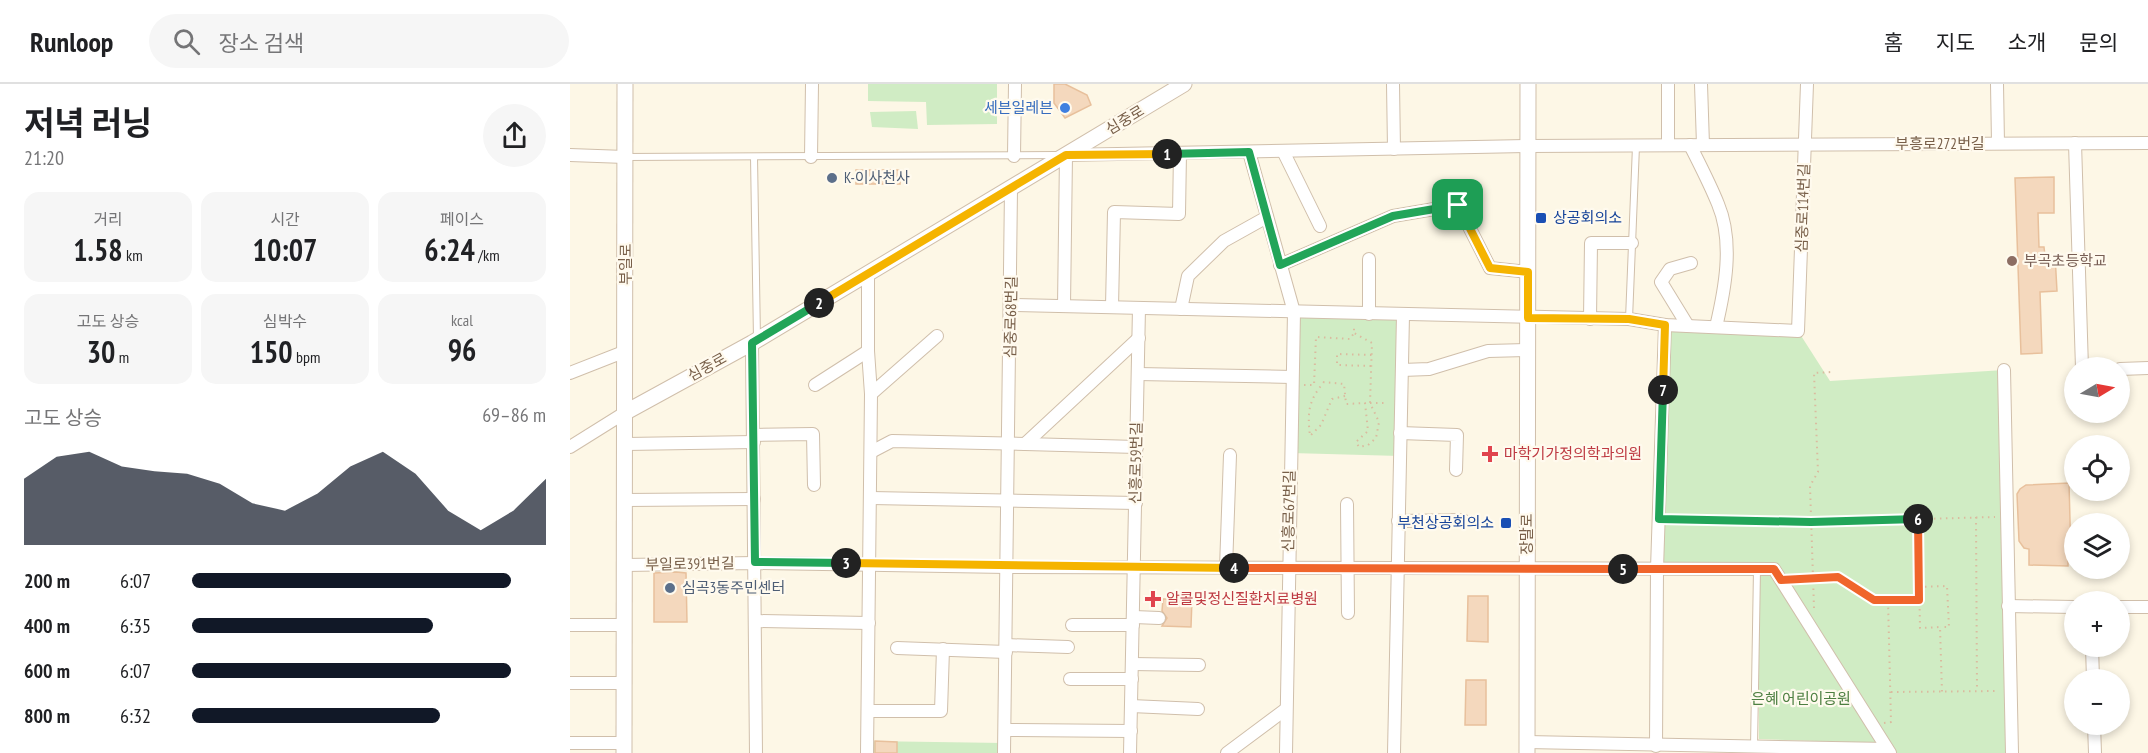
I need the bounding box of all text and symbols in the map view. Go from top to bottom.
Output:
search box [149,14,569,68]
text: Runloop [30,23,113,60]
icon: search [170,25,203,58]
text: 장소 검색 [218,29,304,57]
text: 홈 [1884,29,1903,56]
text: 지도 [1936,29,1975,56]
text: 소개 [2008,29,2046,56]
text: 문의 [2079,29,2118,56]
place label: 세븐일레븐 [984,98,1053,117]
text: 저녁 러닝 [24,101,152,144]
marker: 세븐일레븐 [1058,101,1072,115]
street label: 심중로 [1102,101,1147,138]
button: share [483,104,546,167]
street label: 부흥로272번길 [1895,134,1985,153]
pin: 1 [1152,139,1182,169]
text: 1 [1163,144,1171,164]
text: 21:20 [24,145,64,171]
street label: 심중로114번길 [1791,163,1814,253]
place label: K-이사천사 [844,168,910,187]
marker: K-이사천사 [825,171,839,185]
pin [1432,179,1483,230]
icon: arrive [1441,188,1474,221]
place label: 상공회의소 [1553,208,1622,227]
text: 거리 [93,209,123,229]
text: 시간 [270,209,300,229]
text: 페이스 [440,209,484,229]
marker: 상공회의소 [1534,211,1548,225]
text: 1.58 [73,230,123,269]
text: 10:07 [253,230,317,269]
text: 6:24 [424,230,475,269]
street label: 부일로 [616,243,635,285]
text: km [123,245,143,265]
text: /km [475,245,500,265]
place label: 부곡초등학교 [2024,251,2107,270]
marker: 부곡초등학교 [2005,254,2019,268]
street label: 심중로68번길 [1000,276,1021,358]
pin: 2 [804,288,834,318]
text: 2 [815,293,823,313]
text: kcal [451,310,473,330]
text: 고도 상승 [77,311,139,331]
text: 심박수 [263,311,307,331]
text: 96 [448,330,476,369]
text: 30 [87,332,115,371]
text: 150 [250,332,293,371]
text: m [115,347,129,367]
text: bpm [293,347,320,367]
street label: 심중로 [684,348,729,385]
north arrow [2064,357,2130,423]
map controls [2064,357,2130,735]
pin: 7 [1648,375,1678,405]
text: 7 [1659,380,1667,400]
text: 69–86 m [482,402,546,428]
text: 고도 상승 [24,405,102,431]
street label: 신흥로59번길 [1125,422,1146,504]
button: locate [2064,435,2130,501]
place label: 마학기가정의학과의원 [1504,444,1642,463]
marker: 마학기가정의학과의원 [1481,445,1499,463]
street label: 신흥로67번길 [1278,470,1299,552]
pin: 6 [1903,504,1933,534]
text: 6 [1914,509,1922,529]
place label: 부천상공회의소 [1397,513,1494,532]
street label: 장말로 [1517,513,1536,555]
button: layers [2064,513,2130,579]
marker: 부천상공회의소 [1499,516,1513,530]
pin: 3 [831,548,861,578]
street label: 부일로391번길 [645,553,735,574]
text: 3 [842,553,850,573]
pin: 4 [1219,553,1249,583]
pin: 5 [1608,554,1638,584]
text: 4 [1230,558,1238,578]
text: 5 [1619,559,1627,579]
text: 200 m [24,568,70,594]
text: 6:07 [120,568,151,594]
place label: 심곡3동주민센터 [682,578,785,597]
marker: 심곡3동주민센터 [663,581,677,595]
place label: 알콜및정신질환치료병원 [1166,589,1318,608]
marker: 알콜및정신질환치료병원 [1144,590,1162,608]
button: + [2064,591,2130,657]
text: 400 m [24,613,70,639]
text: 6:35 [120,613,151,639]
text: 600 m [24,658,70,684]
text: 6:07 [120,658,151,684]
button: − [2064,669,2130,735]
park label: 은혜 어린이공원 [1751,689,1851,708]
text: 800 m [24,703,70,729]
text: 6:32 [120,703,151,729]

